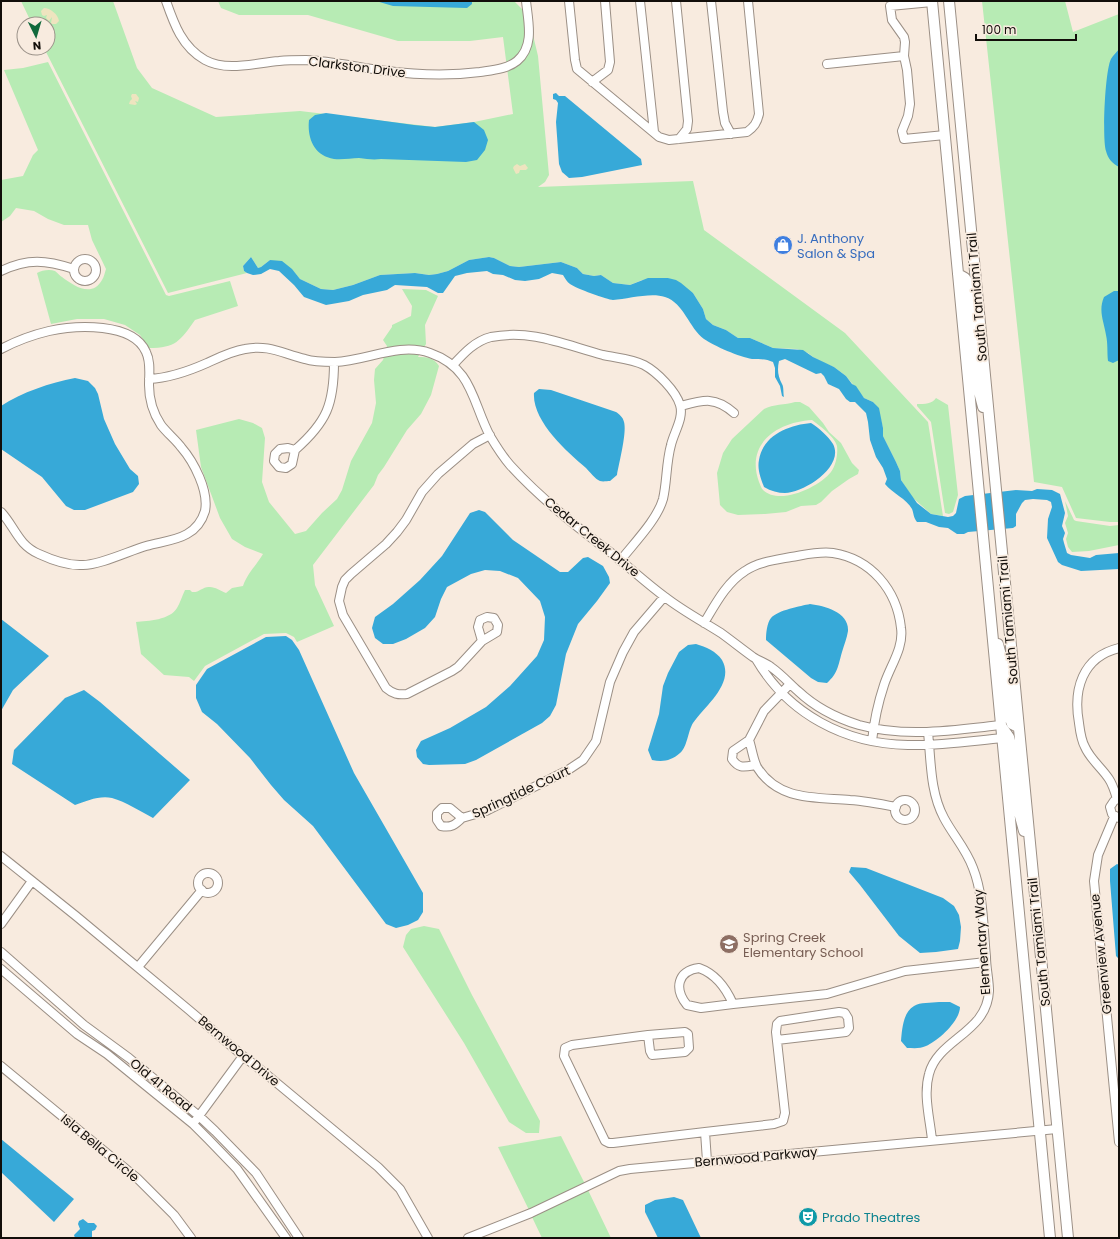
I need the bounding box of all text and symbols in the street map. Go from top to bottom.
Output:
north arrow [16,16,56,56]
scale bar [976,16,1076,42]
text: 100 m [982,21,1016,38]
text: N [32,38,42,54]
street label: Clarkston Drive [307,52,407,82]
place label: J. Anthony Salon & Spa [797,229,875,263]
street label: South Tamiami Trail [962,232,992,362]
shop icon: J. Anthony Salon & Spa [772,234,794,256]
street label: Cedar Creek Drive [540,493,644,581]
street label: South Tamiami Trail [993,555,1023,685]
street label: Springtide Court [469,761,573,823]
street label: South Tamiami Trail [1023,877,1055,1007]
street label: Elementary Way [969,888,995,995]
street label: Greenview Avenue [1085,893,1117,1015]
place label: Spring Creek Elementary School [743,928,864,962]
school or university icon: Spring Creek Elementary School [718,933,740,955]
street label: Bernwood Drive [194,1011,284,1091]
street label: Old 41 Road [126,1054,196,1116]
street label: Isla Bella Circle [57,1109,143,1187]
street label: Bernwood Parkway [694,1142,819,1172]
theatre icon: Prado Theatres [797,1206,819,1228]
place label: Prado Theatres [822,1208,921,1227]

